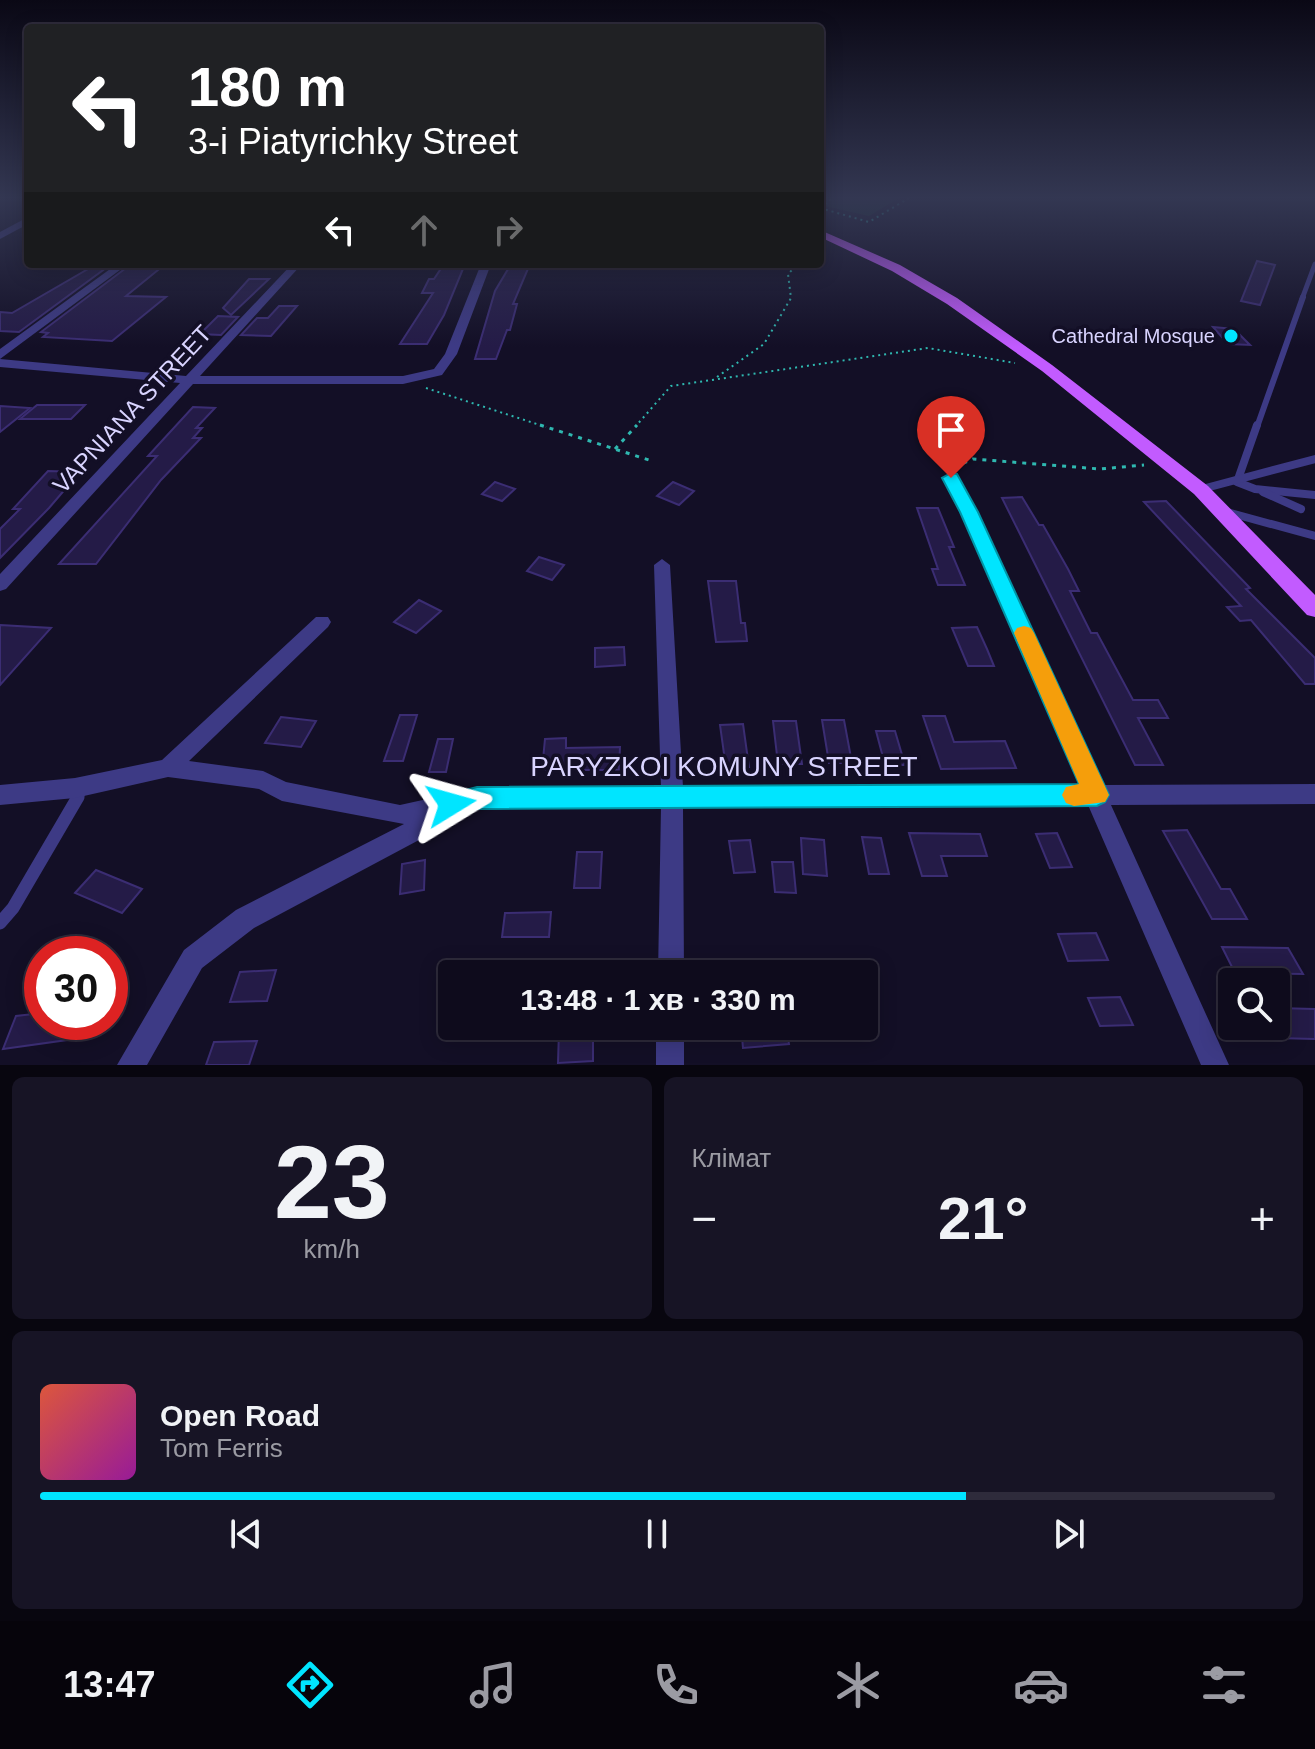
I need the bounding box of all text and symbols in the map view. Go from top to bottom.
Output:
text: 180 m [188,55,347,118]
icon: left [56,56,160,160]
text: 3-i Piatyrichky Street [188,121,518,162]
icon: left [318,208,362,252]
icon: ahead [402,208,446,252]
icon: right [486,208,530,252]
street label: VAPNIANA STREET [47,319,217,499]
place label: Cathedral Mosque [1052,325,1215,347]
marker: Cathedral Mosque [1222,327,1240,345]
pin [917,396,985,478]
icon: arrive [929,408,973,452]
street label: PARYZKOI KOMUNY STREET [530,751,918,782]
position arrow [409,762,493,846]
speed limit sign: 30 [24,936,128,1040]
map controls [1218,968,1290,1040]
button: search [1218,968,1290,1040]
text: 13:48 · 1 хв · 330 m [520,983,796,1016]
text: 23 [274,1124,390,1240]
text: Клімат [692,1143,771,1173]
text: 21° [938,1185,1029,1252]
text: − [692,1194,717,1243]
text: + [1249,1194,1275,1243]
text: km/h [304,1234,360,1264]
text: Open Road [160,1399,320,1432]
text: Tom Ferris [160,1433,283,1463]
icon: previous [224,1512,268,1556]
icon: pause [635,1512,679,1556]
icon: next [1047,1512,1091,1556]
icon: directions [282,1657,338,1713]
icon: music [465,1657,521,1713]
icon: phone [648,1657,704,1713]
icon: climate [830,1657,886,1713]
icon: car [1013,1657,1069,1713]
icon: filters [1196,1657,1252,1713]
text: 13:47 [63,1664,155,1705]

